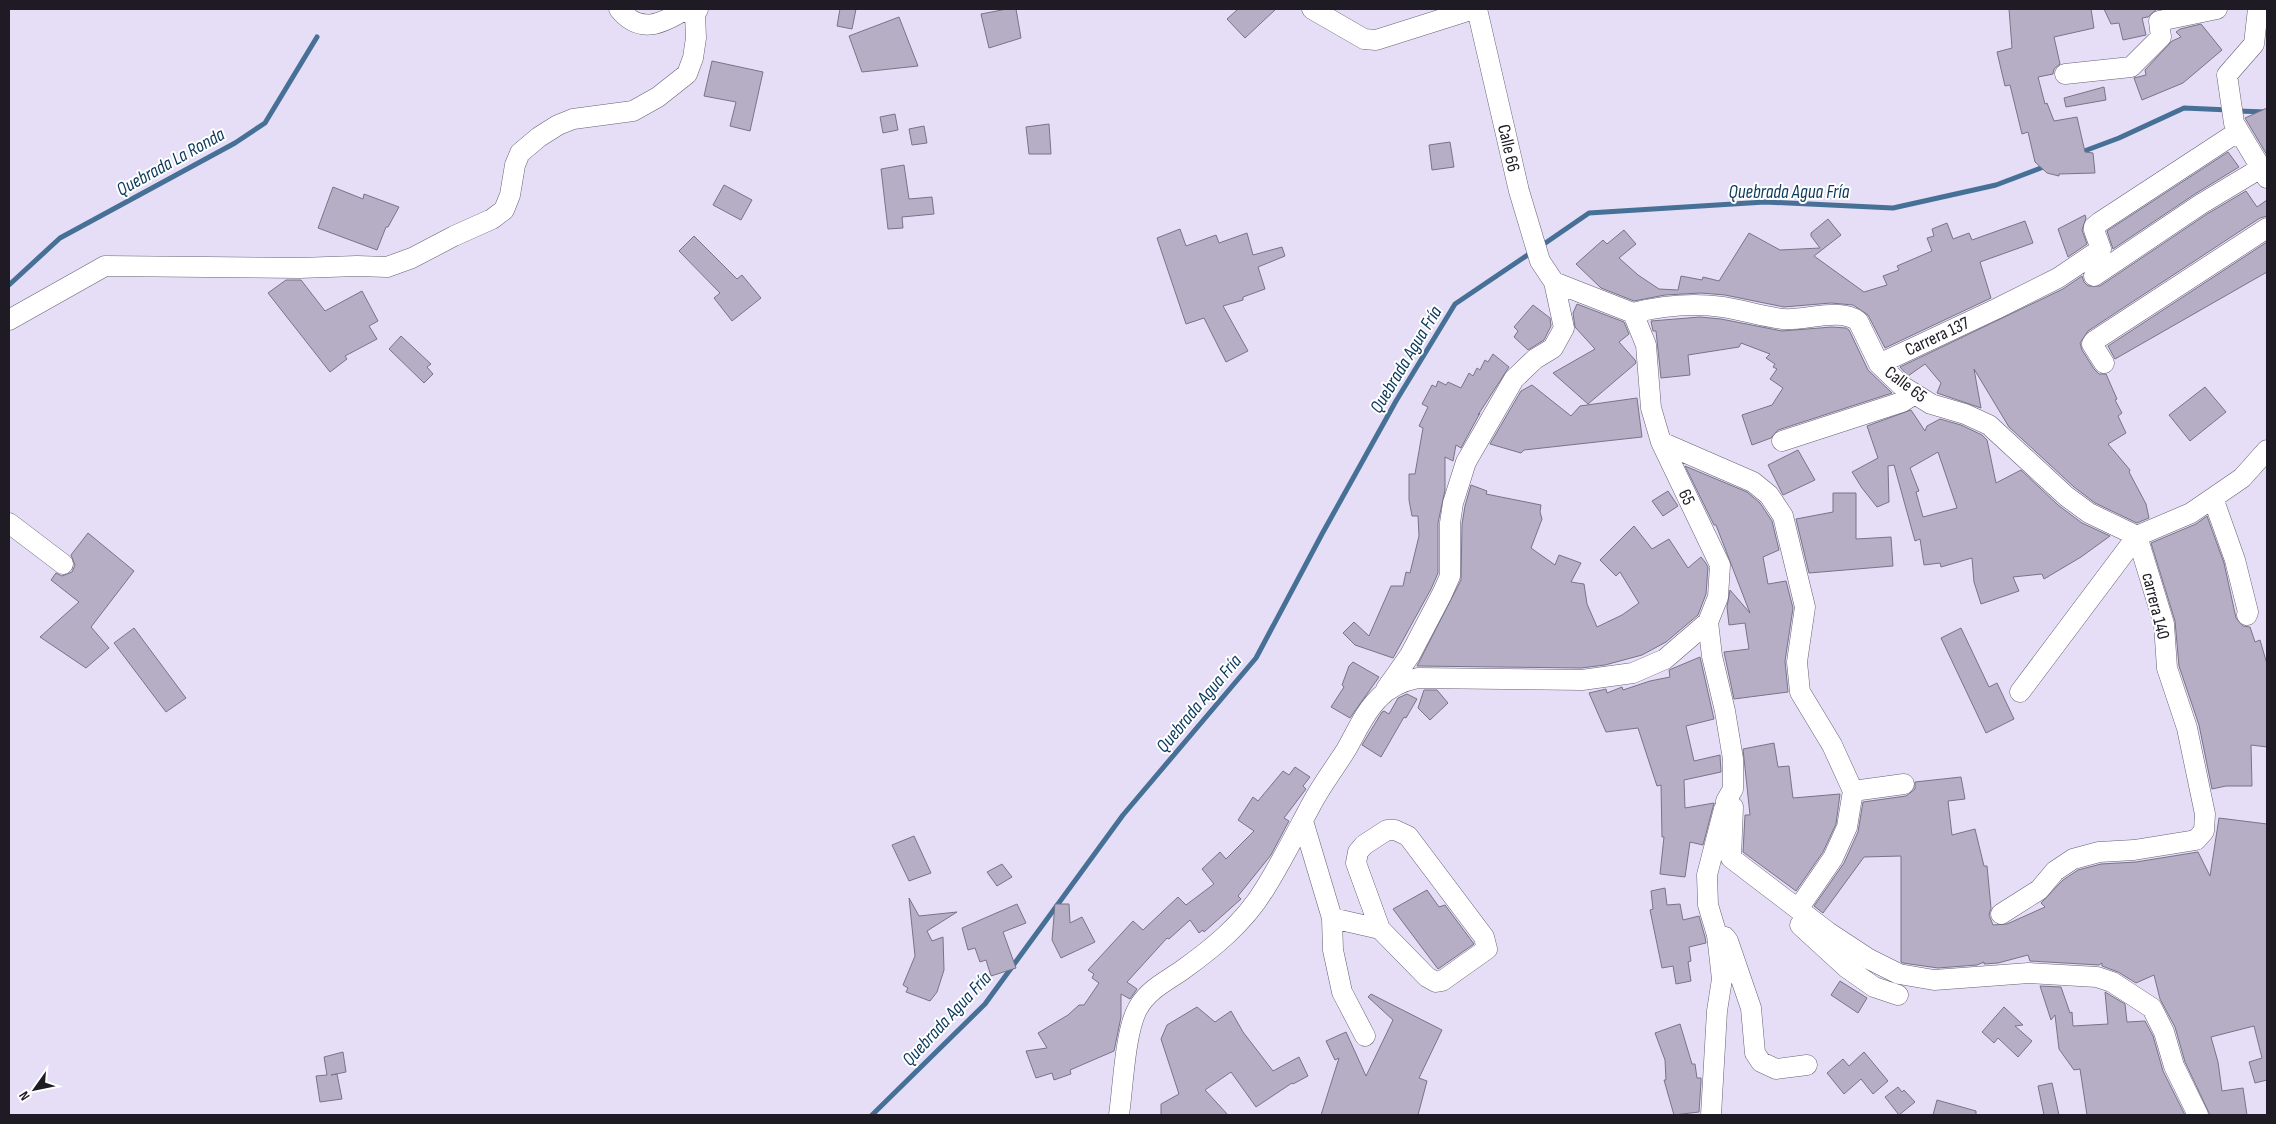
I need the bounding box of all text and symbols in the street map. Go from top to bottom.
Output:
street label: Calle 66 [1493,122,1524,174]
water label: Quebrada La Ronda [113,123,229,201]
water label: Quebrada Agua Fría [1729,181,1850,204]
water label: Quebrada Agua Fría [1365,302,1447,418]
street label: Carrera 137 [1902,312,1973,360]
street label: Calle 65 [1881,362,1931,407]
street label: 65 [1674,486,1699,508]
street label: carrera 140 [2137,571,2174,642]
water label: Quebrada Agua Fría [1151,650,1247,758]
water label: Quebrada Agua Fría [897,967,997,1071]
north arrow [10,1064,60,1114]
text: N [15,1088,34,1104]

